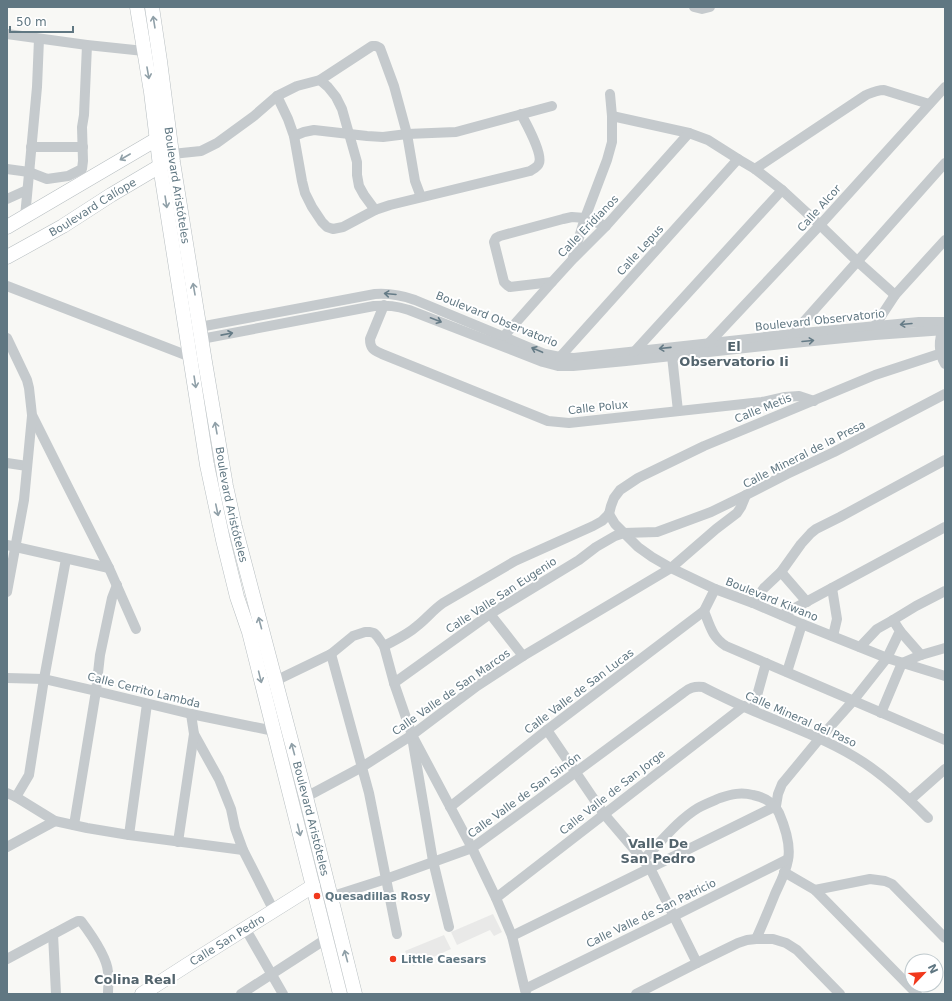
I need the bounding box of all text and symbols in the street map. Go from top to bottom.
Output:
scale bar [10,8,73,34]
text: 50 m [16,15,47,29]
one-way arrow [150,16,158,29]
one-way arrow [144,66,152,79]
street label: Boulevard Aristóteles [162,126,192,245]
one-way arrow [120,153,132,161]
street label: Boulevard Calíope [47,175,139,239]
street label: Calle Alcor [795,182,844,234]
street label: Calle Eridianos [555,192,622,260]
one-way arrow [162,195,170,208]
street label: Calle Lepus [614,222,667,278]
one-way arrow [189,283,197,296]
street label: Boulevard Observatorio [434,289,560,350]
one-way arrow [384,290,397,298]
street label: Boulevard Observatorio [755,307,886,334]
one-way arrow [429,317,441,325]
one-way arrow [900,320,913,327]
one-way arrow [220,330,233,338]
one-way arrow [801,338,814,345]
district label: El Observatorio Ii [679,339,789,369]
one-way arrow [659,344,672,352]
one-way arrow [531,346,543,353]
one-way arrow [191,375,199,388]
street label: Calle Metis [733,391,794,426]
street label: Calle Polux [567,398,629,417]
street label: Calle Mineral de la Presa [741,418,868,491]
one-way arrow [212,422,220,435]
street label: Boulevard Aristóteles [212,446,250,564]
one-way arrow [213,503,221,516]
street label: Calle Valle San Eugenio [444,555,559,636]
street label: Boulevard Kiwano [724,575,820,624]
one-way arrow [256,617,263,630]
street label: Calle Valle de San Marcos [390,646,513,738]
street label: Calle Valle de San Lucas [522,646,637,737]
street label: Calle Cerrito Lambda [86,670,202,711]
one-way arrow [257,670,264,683]
street label: Calle Mineral del Paso [743,689,859,750]
one-way arrow [289,743,296,756]
street label: Calle Valle de San Jorge [557,747,668,838]
street label: Calle Valle de San Simón [465,750,583,841]
street label: Boulevard Aristóteles [290,760,331,878]
one-way arrow [296,823,303,836]
district label: Valle De San Pedro [621,836,696,866]
street label: Calle Valle de San Patricio [584,876,718,951]
place label: Quesadillas Rosy [325,890,430,903]
marker: Quesadillas Rosy [312,891,322,901]
street label: Calle San Pedro [188,912,268,969]
one-way arrow [342,950,349,963]
place label: Little Caesars [401,953,487,966]
north arrow [904,953,944,993]
marker: Little Caesars [388,954,398,964]
text: N [925,962,940,976]
district label: Colina Real [94,972,176,987]

